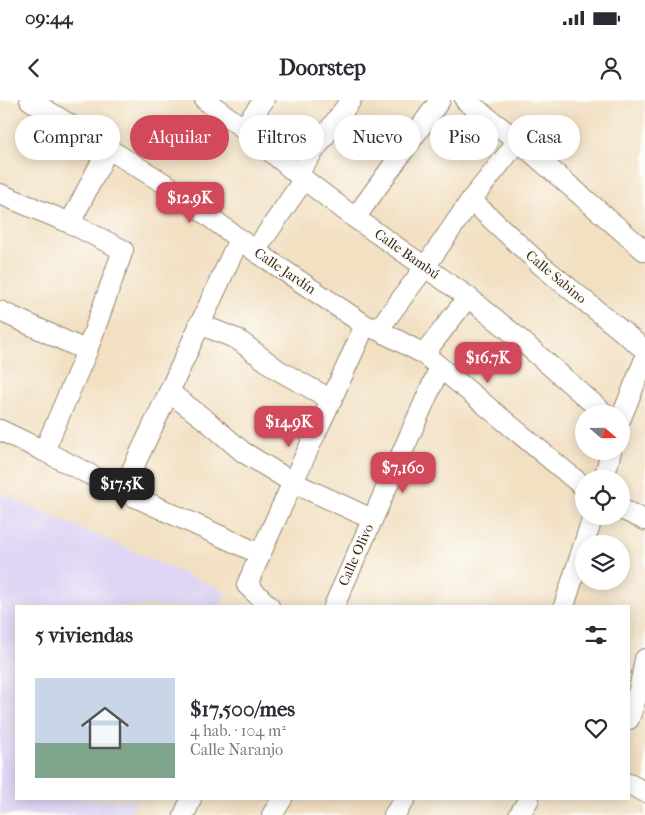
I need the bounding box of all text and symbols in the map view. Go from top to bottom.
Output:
text: 09:44 [25,7,73,29]
icon: back [20,54,48,82]
icon: person [597,54,625,82]
text: Doorstep [279,55,366,81]
chip: Comprar [15,115,120,160]
chip: Alquilar [130,115,229,160]
chip: Filtros [239,115,324,160]
chip: Nuevo [334,115,420,160]
chip: Piso [430,115,498,160]
chip: Casa [508,115,580,160]
pin: $12.9K [149,182,231,224]
text: $12.9K [167,188,213,207]
street label: Calle Bambú [371,225,443,283]
street label: Calle Jardín [251,244,319,298]
street label: Calle Sabino [522,247,590,307]
pin: $16.7K [447,342,529,384]
text: $16.7K [466,348,510,367]
north arrow [575,405,630,460]
map controls [575,405,630,590]
pin: $14.9K [248,406,330,448]
text: $14.9K [265,412,313,431]
pin: $7,160 [362,452,444,494]
text: $7,160 [382,458,424,477]
pin: $17.5K [81,468,163,510]
button: locate [575,470,630,525]
text: $17.5K [101,474,143,493]
street label: Calle Olivo [335,521,377,589]
button: layers [575,535,630,590]
icon: filters [582,621,610,649]
text: 5 viviendas [35,623,133,647]
text: $17,500/mes [190,697,295,721]
icon: home [75,698,135,758]
icon: heart [582,714,610,742]
text: 4 hab. · 104 m² [190,721,286,740]
text: Calle Naranjo [190,740,283,759]

